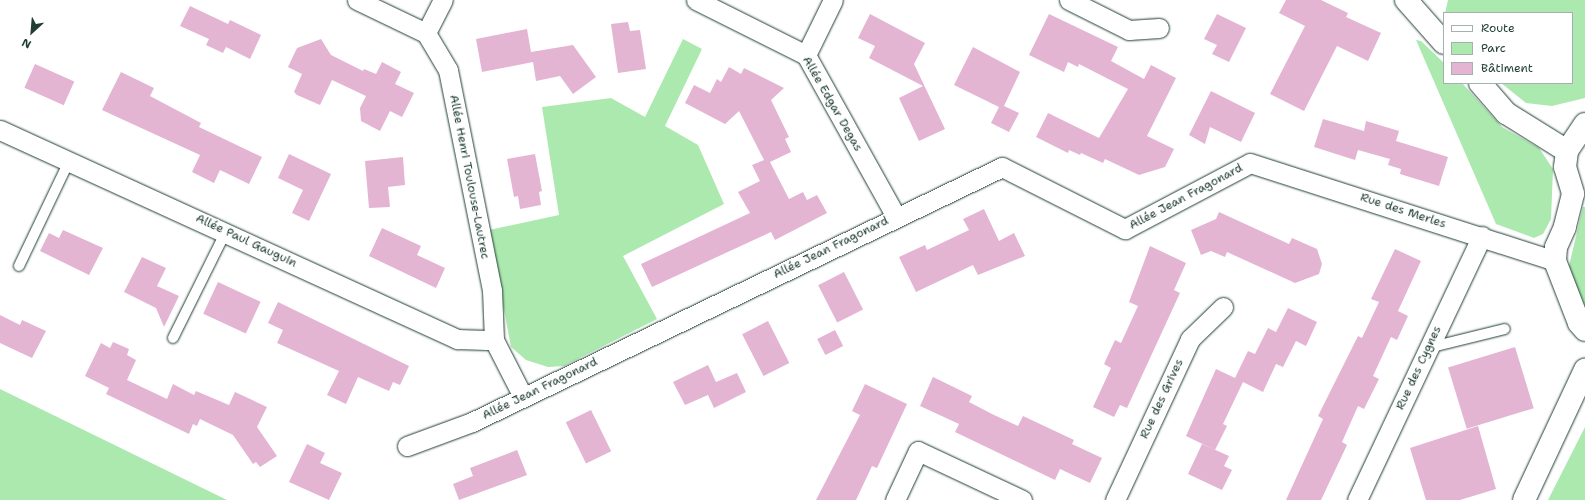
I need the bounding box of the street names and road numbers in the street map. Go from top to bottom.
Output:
street label: Allée Edgar Degas [799,54,865,154]
street label: Allée Henri Toulouse-Lautrec [446,94,492,260]
street label: Allée Jean Fragonard [1127,161,1245,233]
street label: Rue des Merles [1358,190,1448,232]
street label: Allée Paul Gauguin [193,211,299,271]
street label: Allée Jean Fragonard [771,214,891,282]
street label: Rue des Cygnes [1393,324,1445,412]
street label: Allée Jean Fragonard [480,355,600,423]
street label: Rue des Grives [1137,357,1187,441]

